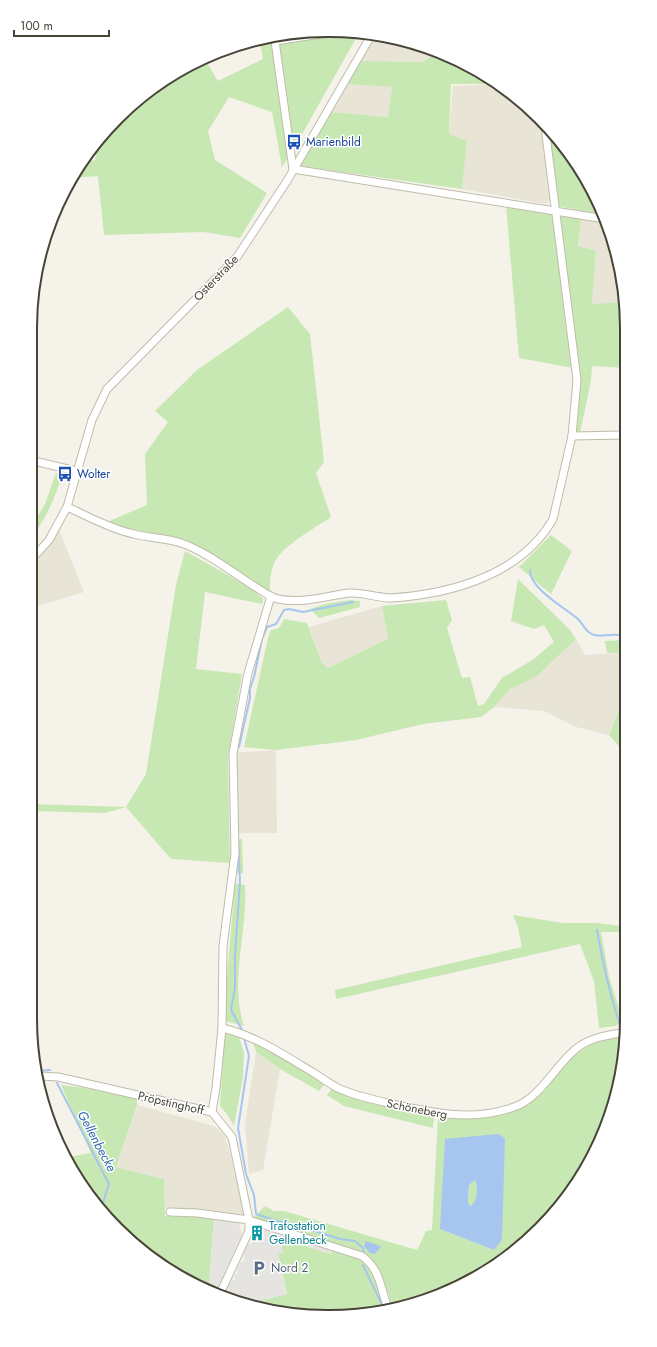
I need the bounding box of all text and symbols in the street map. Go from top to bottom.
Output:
scale bar [14,12,109,38]
text: 100 m [20,17,53,35]
bus stop icon: Marienbild [285,133,303,151]
place label: Marienbild [306,133,361,151]
street label: Osterstraße [189,251,243,305]
bus stop icon: Wolter [56,465,74,483]
place label: Wolter [77,465,111,483]
street label: Pröpstinghoff [136,1087,206,1119]
street label: Schöneberg [385,1094,449,1124]
water label: Gellenbecke [73,1107,121,1175]
place label: Trafostation Gellenbeck [269,1217,327,1249]
building icon: Trafostation Gellenbeck [248,1224,266,1242]
parking icon: Nord 2 [250,1259,268,1277]
place label: Nord 2 [271,1259,308,1277]

